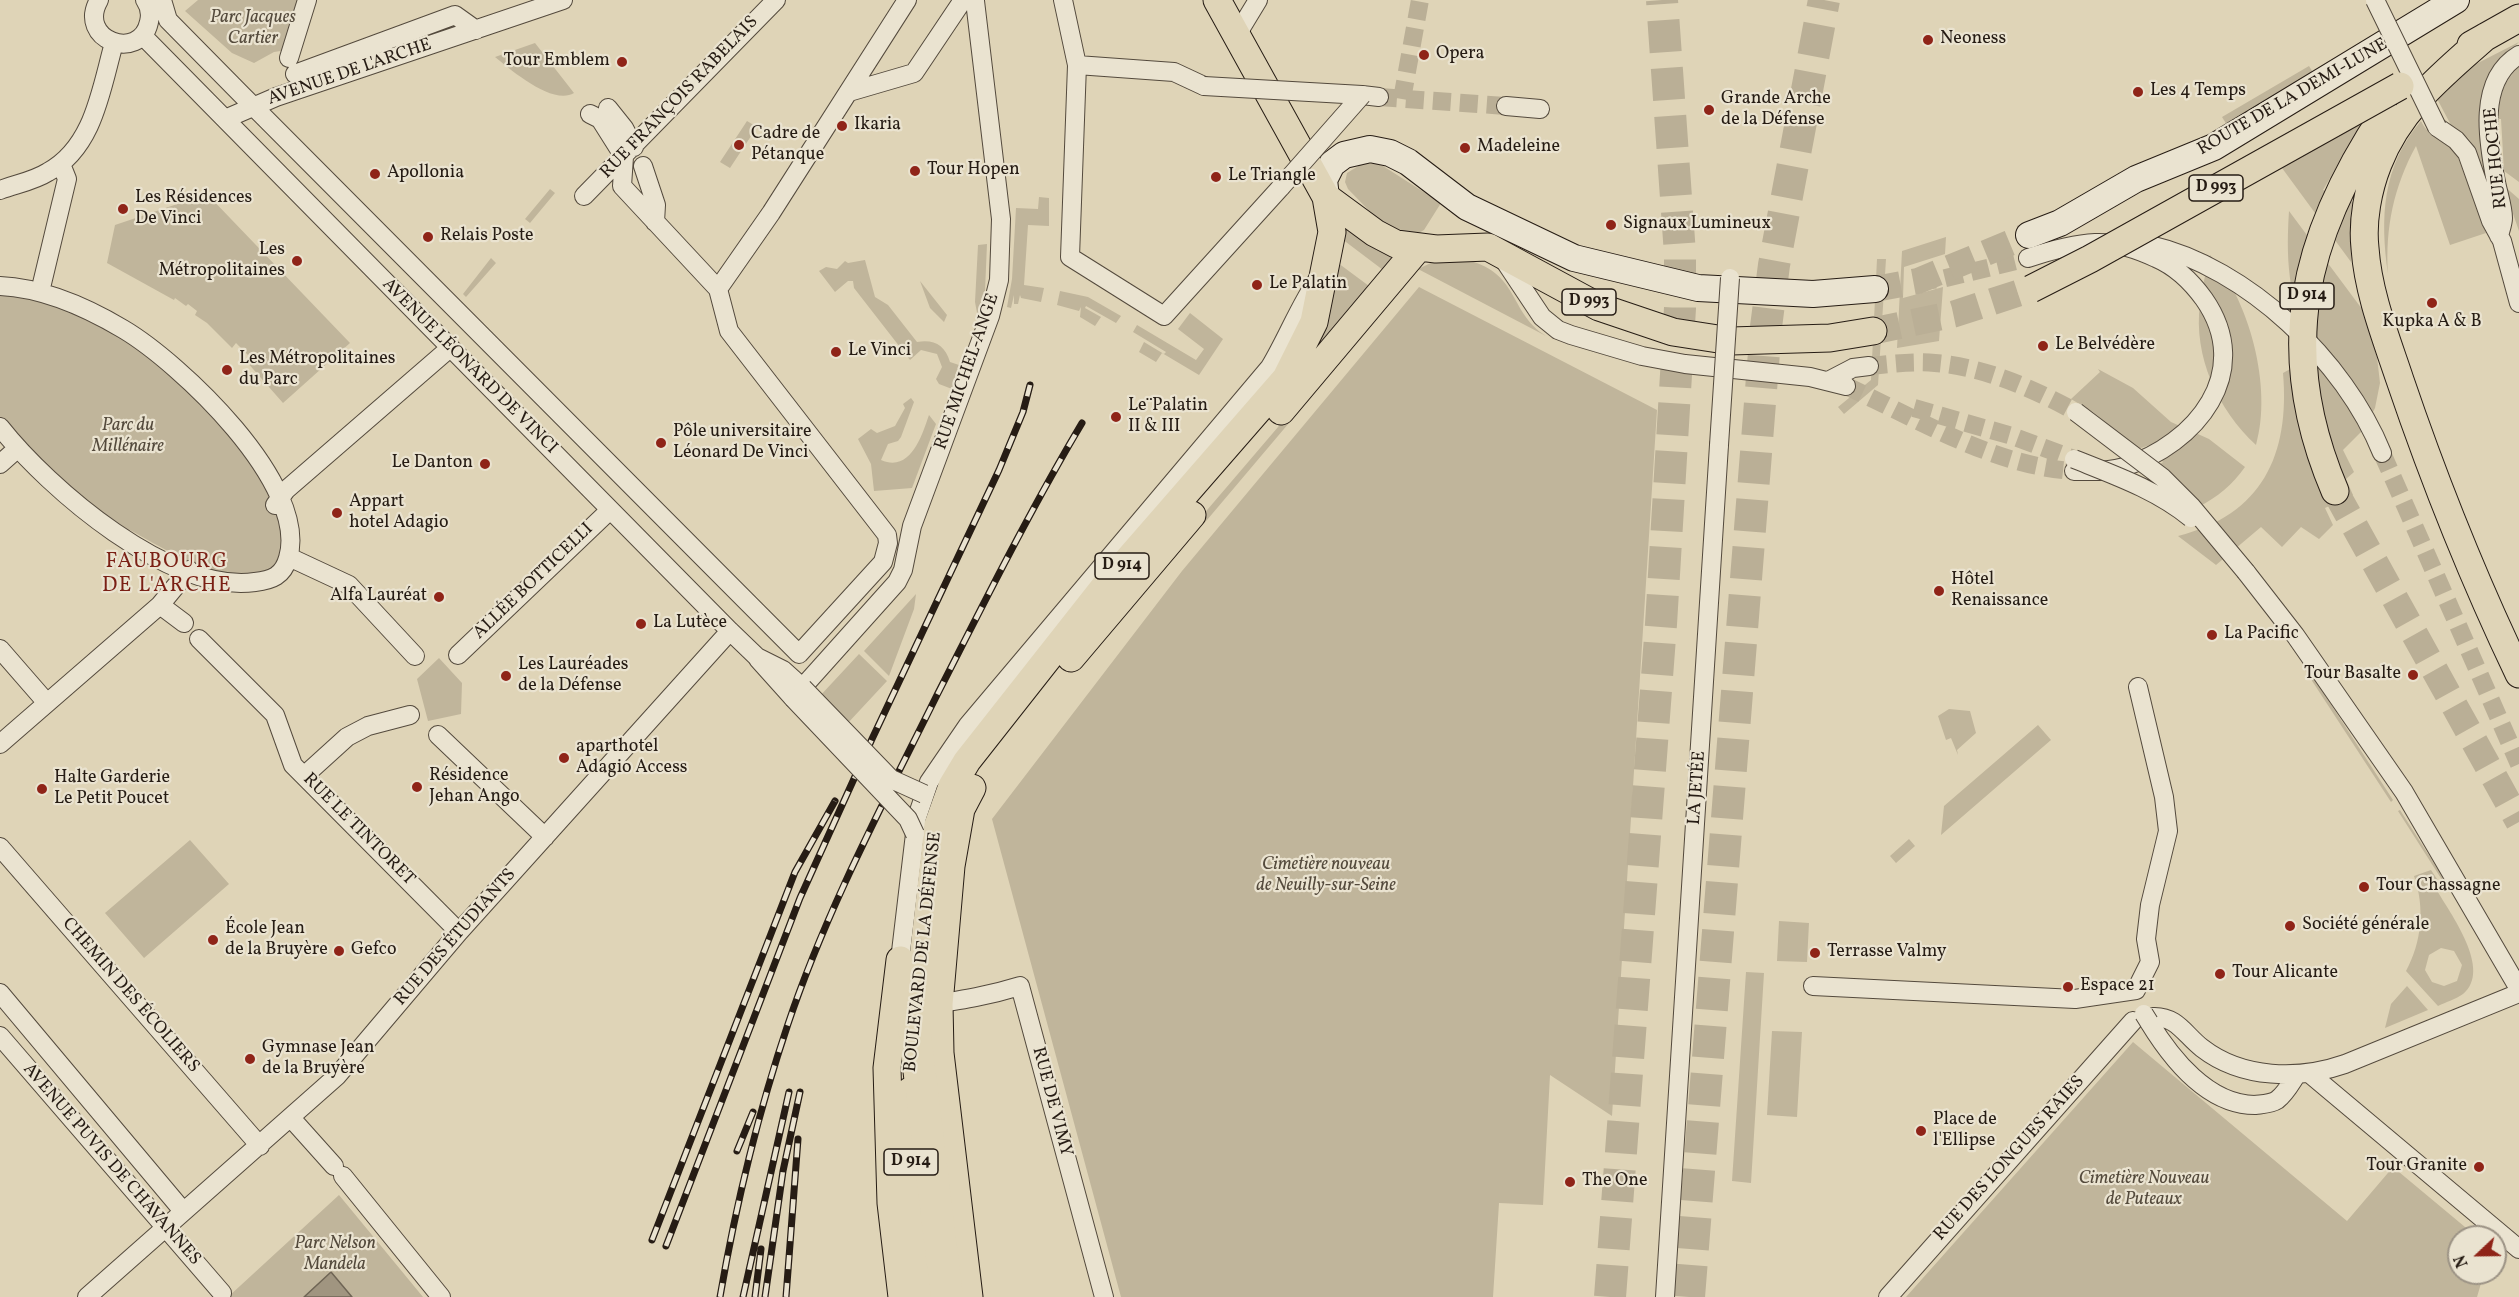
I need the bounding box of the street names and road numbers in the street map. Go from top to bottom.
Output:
street label: RUE FRANÇOIS RABELAIS [597,12,763,184]
street label: AVENUE DE L'ARCHE [265,35,435,111]
street label: ROUTE DE LA DEMI-LUNE [2194,35,2392,161]
street label: RUE HOCHE [2481,106,2513,210]
road number: D 993 [2189,175,2243,201]
street label: AVENUE LÉONARD DE VINCI [377,275,561,459]
road number: D 914 [2280,283,2334,309]
road number: D 993 [1562,289,1616,315]
street label: RUE MICHEL-ANGE [931,291,1005,453]
street label: ALLÉE BOTTICELLI [470,519,598,645]
road number: D 914 [1095,553,1149,579]
street label: LA JETÉE [1685,750,1711,826]
street label: RUE LE TINTORET [297,769,419,891]
street label: BOULEVARD DE LA DÉFENSE [901,831,947,1073]
street label: RUE DES ÉTUDIANTS [391,865,521,1011]
street label: CHEMIN DES ÉCOLIERS [57,914,203,1078]
street label: RUE DE VIMY [1026,1045,1076,1159]
street label: AVENUE PUVIS DE CHAVANNES [17,1059,205,1271]
street label: RUE DES LONGUES RAIES [1930,1072,2090,1246]
road number: D 914 [884,1149,938,1175]

